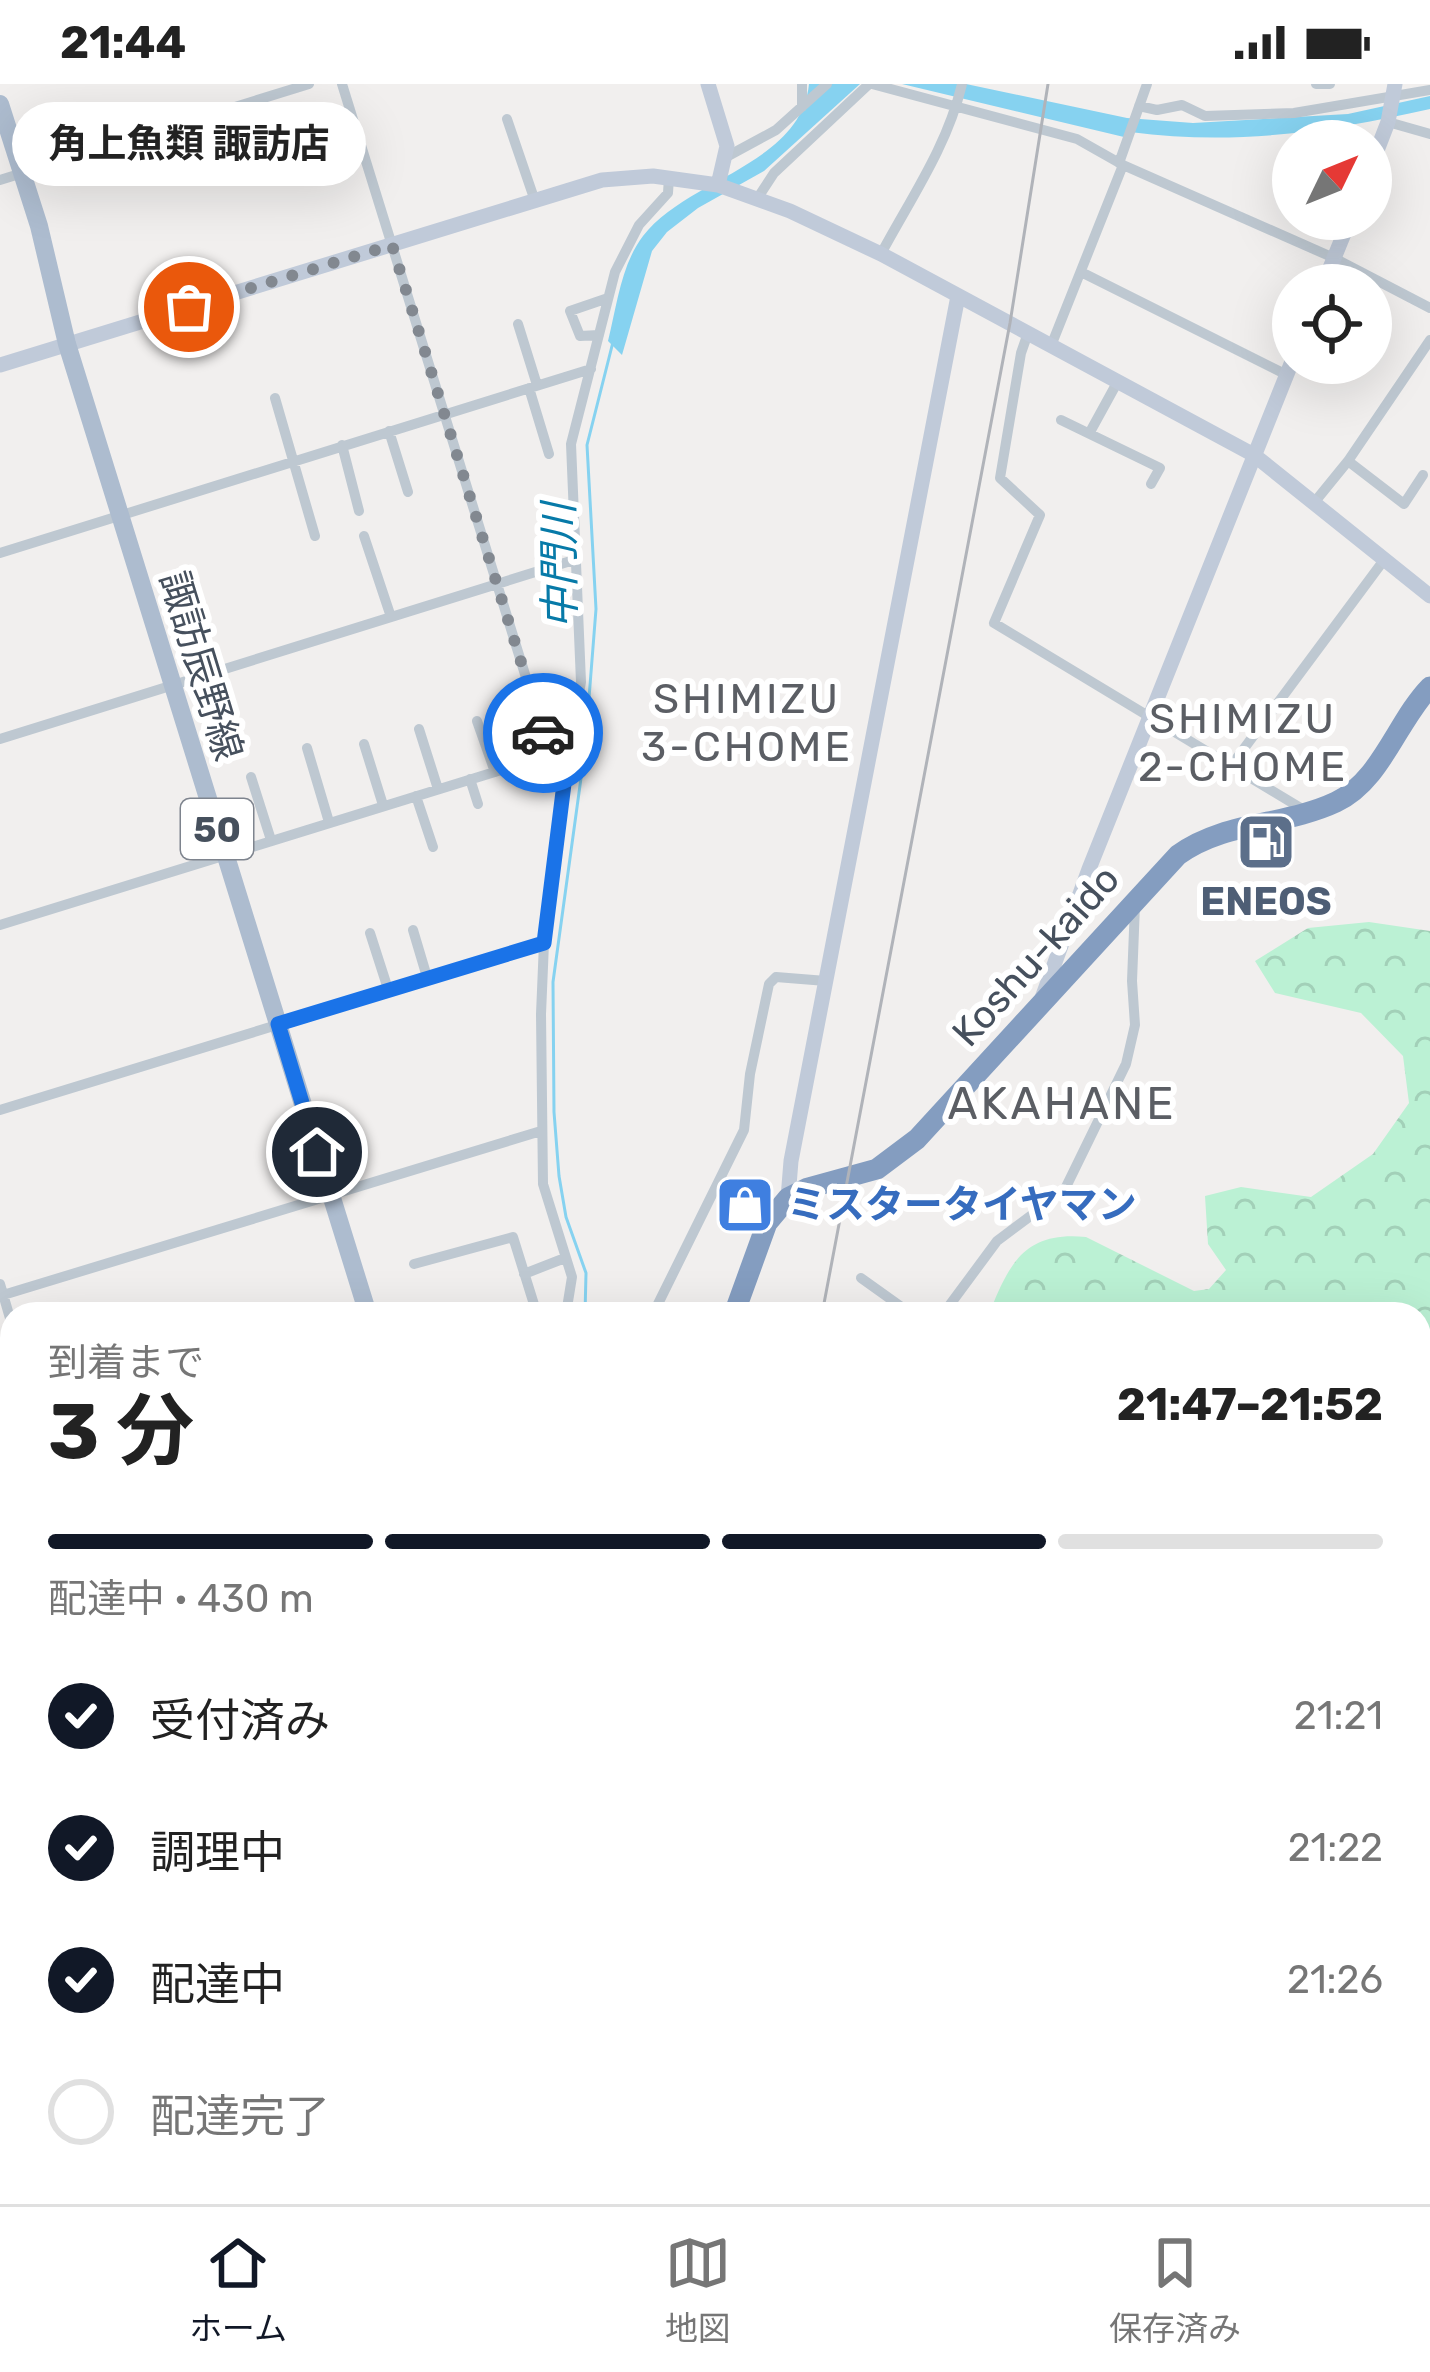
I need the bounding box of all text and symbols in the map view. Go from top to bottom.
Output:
text: 21:44 [60,16,186,69]
callout: 角上魚類 諏訪店 [12,103,366,187]
north arrow [1272,120,1392,240]
map controls [1272,120,1392,384]
text: 角上魚類 諏訪店 [48,121,330,167]
pin [138,256,240,358]
button: locate [1272,264,1392,384]
icon: bag [156,274,222,340]
water label: 中門川 [534,499,586,629]
street label: 諏訪辰野線 [150,566,252,766]
courier [483,673,603,793]
district label: SHIMIZU 3-CHOME [641,674,853,772]
district label: SHIMIZU 2-CHOME [1138,694,1348,792]
icon: car [510,700,576,766]
road number: 50 [181,799,253,859]
fuel station icon: ENEOS [1235,811,1297,873]
street label: Koshu-kaido [943,856,1129,1056]
place label: ENEOS [1200,879,1332,925]
district label: AKAHANE [947,1077,1177,1130]
pin [266,1101,368,1203]
icon: home [284,1119,350,1185]
shop icon: ミスタータイヤマン [714,1174,776,1236]
place label: ミスタータイヤマン [787,1182,1137,1228]
text: 到着まで [48,1340,204,1386]
text: 21:47–21:52 [1117,1378,1383,1431]
text: 3 分 [48,1385,194,1478]
text: 配達中 · 430 m [48,1576,314,1622]
icon: check [48,1683,114,1749]
text: 21:21 [1294,1693,1383,1739]
text: 受付済み [150,1694,330,1747]
icon: check [48,1815,114,1881]
text: 21:22 [1288,1825,1383,1871]
text: 調理中 [150,1826,285,1879]
icon: check [48,1947,114,2013]
text: 21:26 [1287,1957,1383,2003]
text: 配達中 [150,1958,285,2011]
text: 配達完了 [150,2090,330,2143]
tab: ホーム [189,2230,287,2350]
tab: 地図 [665,2230,731,2350]
tab: 保存済み [1109,2230,1241,2350]

